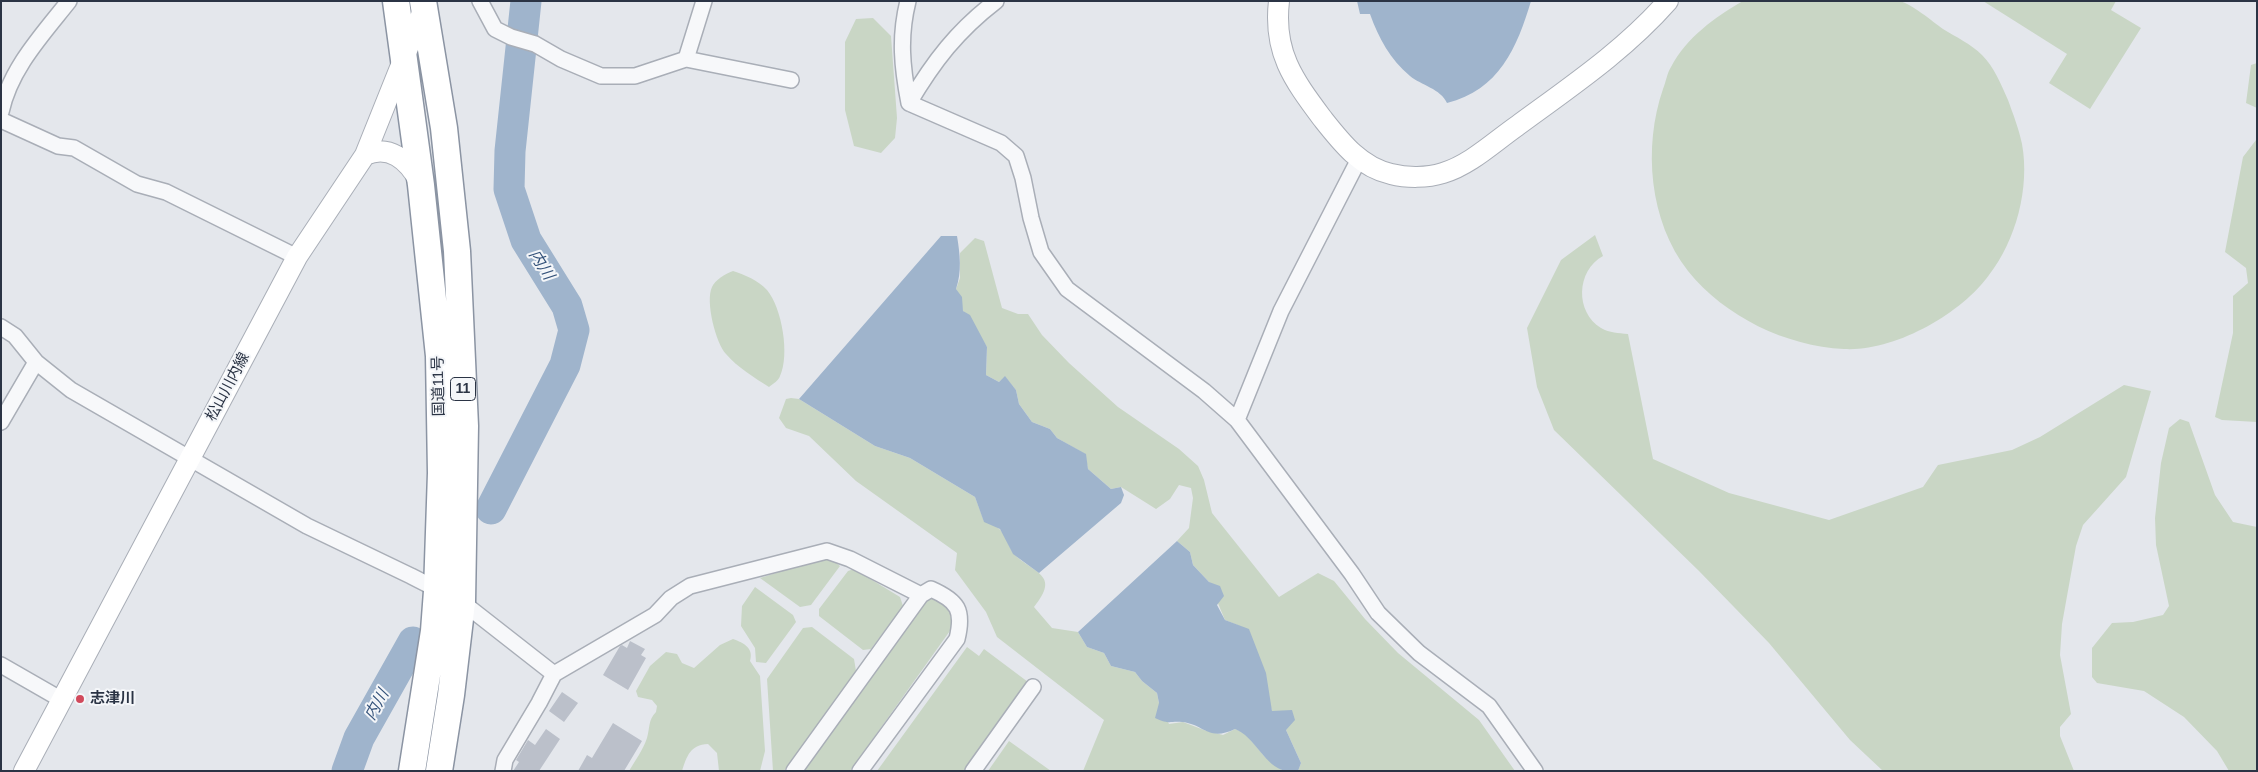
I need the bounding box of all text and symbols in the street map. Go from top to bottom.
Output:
water label: 内川 [524,246,558,284]
street label: 松山川内線 [202,350,254,424]
street label: 国道11号 [429,356,449,416]
road number: 11 [450,378,476,400]
water label: 内川 [361,686,393,724]
place label: 志津川 [90,690,135,708]
marker: 志津川 [74,693,86,705]

